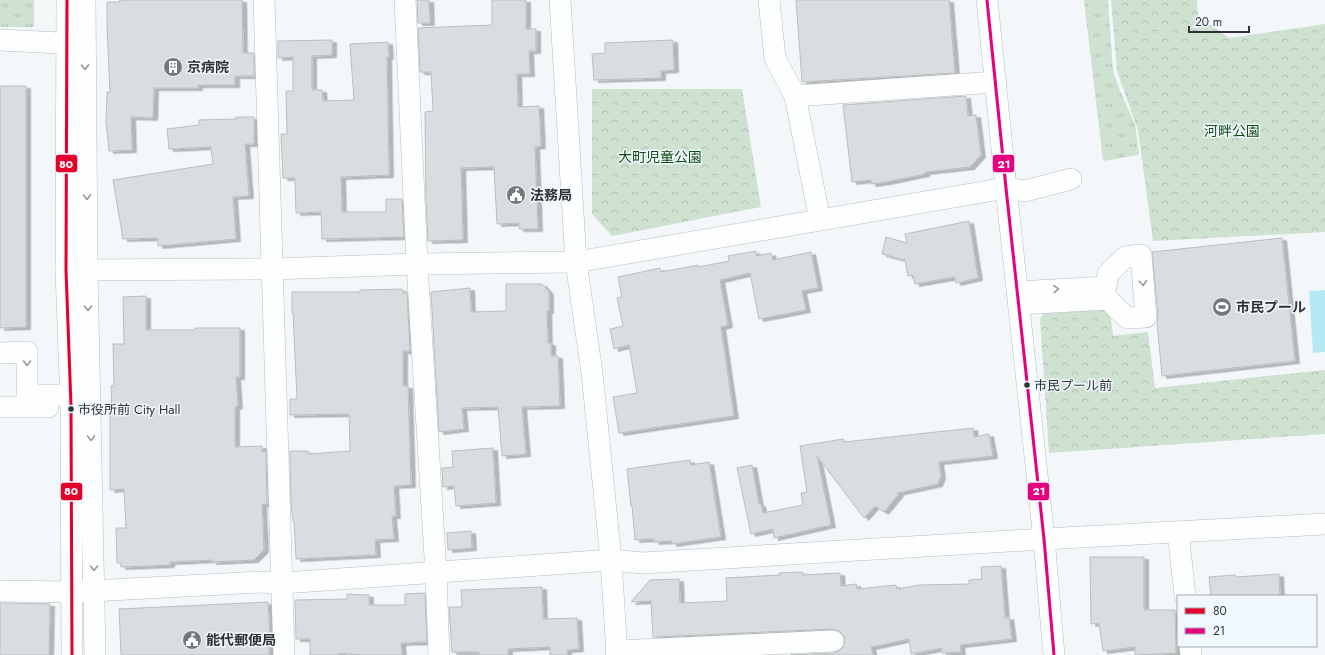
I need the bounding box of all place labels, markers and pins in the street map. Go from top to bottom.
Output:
building icon: 京病院 [162,56,184,78]
place label: 京病院 [187,57,229,77]
public building icon: 法務局 [505,184,527,206]
place label: 法務局 [530,185,572,205]
sports icon: 市民プール [1211,296,1233,318]
place label: 市民プール [1236,297,1306,317]
place label: 市民プール前 [1034,376,1112,395]
marker: 市民プール前 [1022,380,1032,390]
place label: 市役所前 City Hall [78,400,180,419]
marker: 市役所前 City Hall [66,404,76,414]
public building icon: 能代郵便局 [181,629,203,651]
place label: 能代郵便局 [206,630,276,650]

